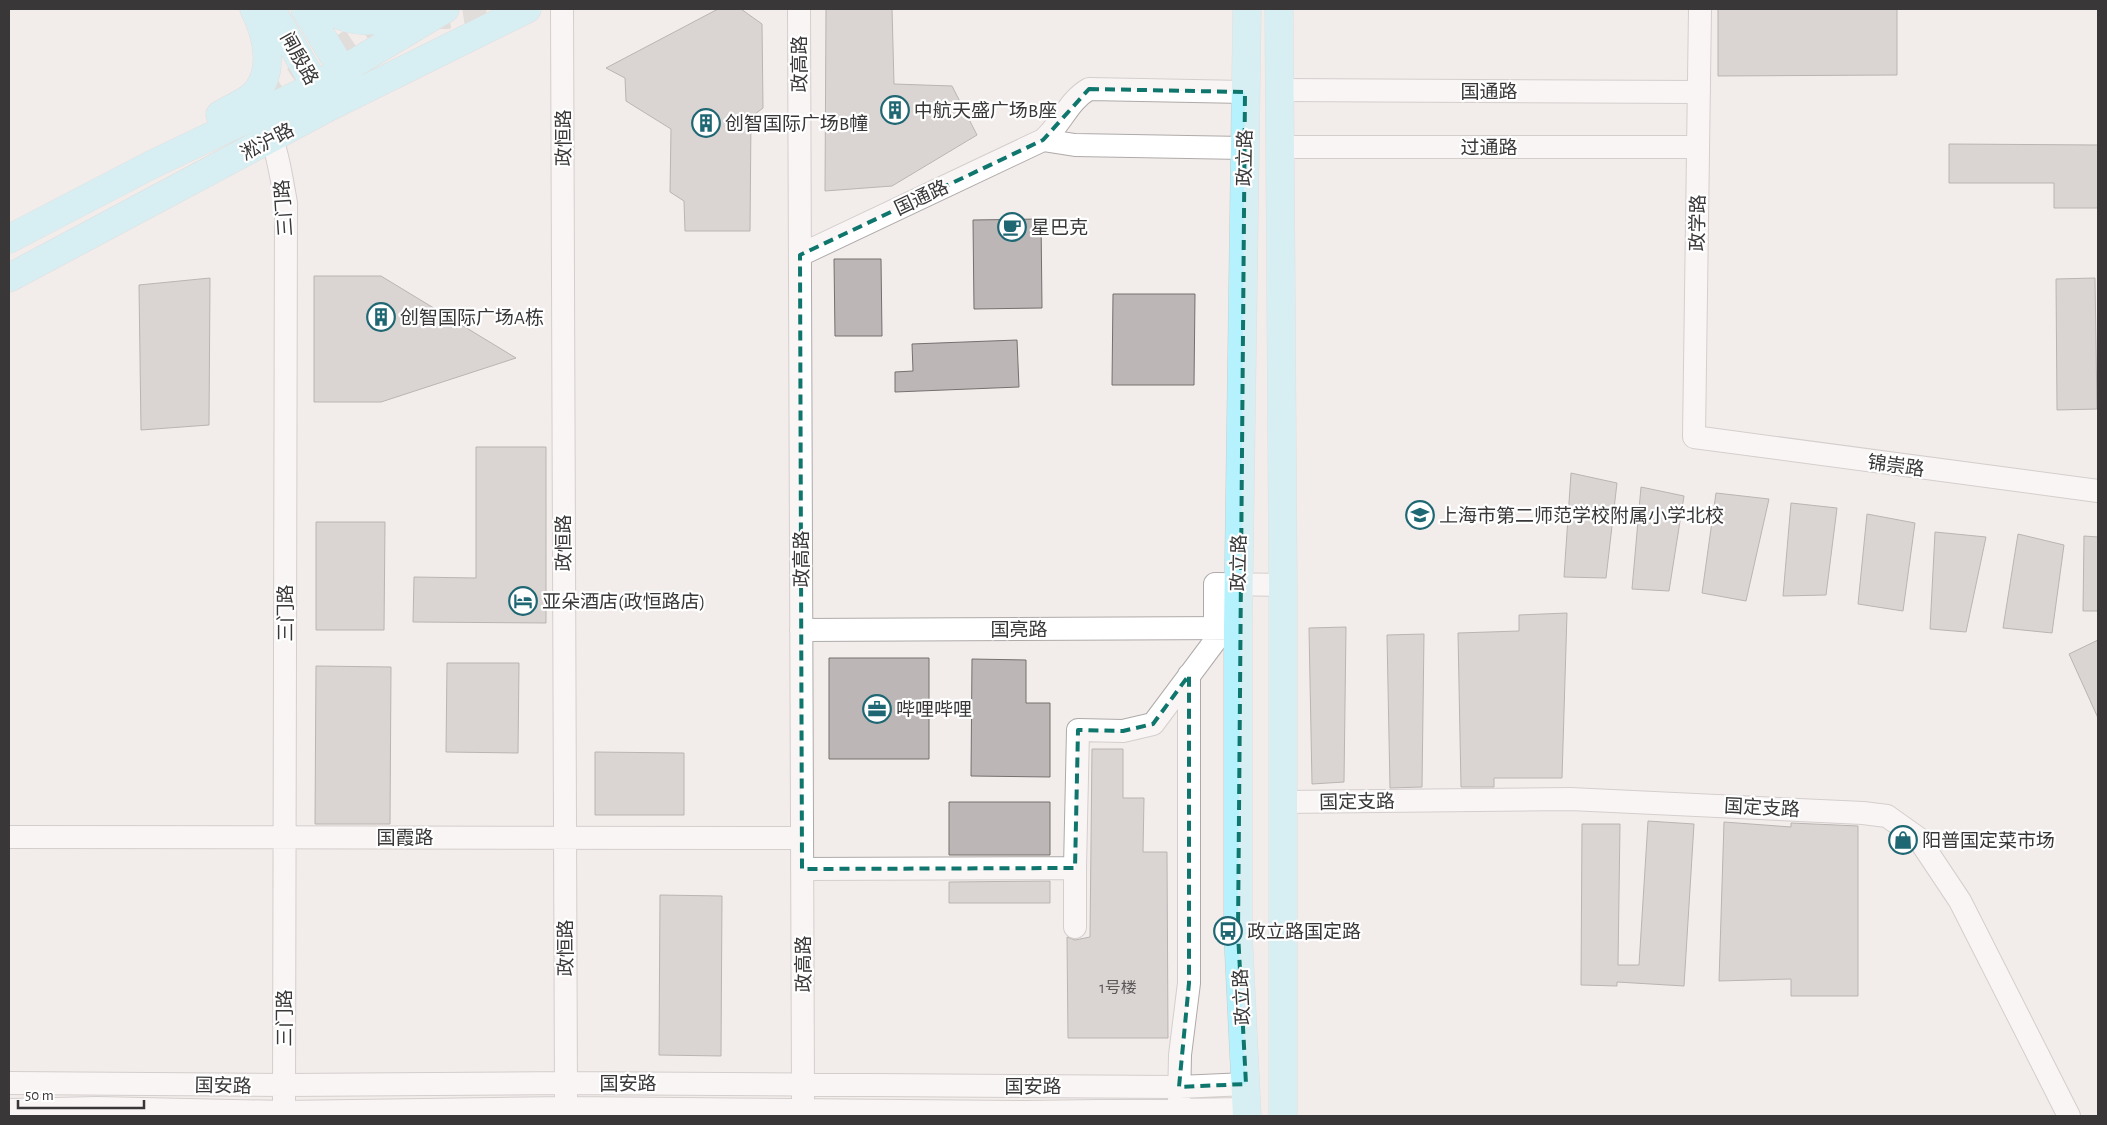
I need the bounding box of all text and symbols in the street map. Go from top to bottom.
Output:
street label: 闸殷路 [277,29,322,88]
street label: 政高路 [789,35,810,93]
street label: 国通路 [1460,82,1518,102]
building icon: 中航天盛广场B座 [880,95,910,125]
place label: 中航天盛广场B座 [914,100,1057,121]
building icon: 创智国际广场B幢 [691,108,721,138]
street label: 政恒路 [554,109,574,167]
place label: 创智国际广场B幢 [725,113,868,134]
street label: 淞沪路 [238,120,297,164]
street label: 政立路 [1234,129,1255,187]
street label: 过通路 [1460,138,1518,158]
street label: 国通路 [891,177,951,219]
street label: 三门路 [272,179,296,237]
street label: 政学路 [1687,194,1708,252]
cafe icon: 星巴克 [997,212,1027,242]
place label: 星巴克 [1031,218,1088,238]
building icon: 创智国际广场A栋 [366,302,396,332]
place label: 创智国际广场A栋 [400,307,544,328]
street label: 锦崇路 [1866,451,1926,480]
school or university icon: 上海市第二师范学校附属小学北校 [1405,500,1435,530]
place label: 上海市第二师范学校附属小学北校 [1439,505,1724,526]
street label: 政恒路 [554,514,574,572]
street label: 政高路 [791,530,812,588]
street label: 政立路 [1228,534,1249,592]
street label: 三门路 [276,584,296,642]
hotel icon: 亚朵酒店(政恒路店) [508,586,538,616]
place label: 亚朵酒店(政恒路店) [542,592,705,612]
street label: 国亮路 [990,619,1048,640]
office icon: 哔哩哔哩 [862,694,892,724]
place label: 哔哩哔哩 [896,700,972,720]
street label: 国定支路 [1319,790,1395,813]
street label: 国定支路 [1723,795,1800,820]
shop icon: 阳普国定菜市场 [1888,825,1918,855]
street label: 国霞路 [376,828,434,848]
place label: 阳普国定菜市场 [1922,830,2055,851]
bus stop icon: 政立路国定路 [1213,916,1243,946]
street label: 政恒路 [556,919,576,977]
place label: 政立路国定路 [1247,921,1361,942]
street label: 政高路 [793,935,814,993]
street label: 政立路 [1230,968,1253,1026]
house number: 1号楼 [1099,980,1137,996]
street label: 三门路 [275,989,295,1047]
street label: 国安路 [599,1073,657,1094]
street label: 国安路 [194,1075,252,1096]
street label: 国安路 [1004,1076,1062,1097]
scale bar [18,1078,144,1110]
text: 50 m [25,1088,54,1103]

